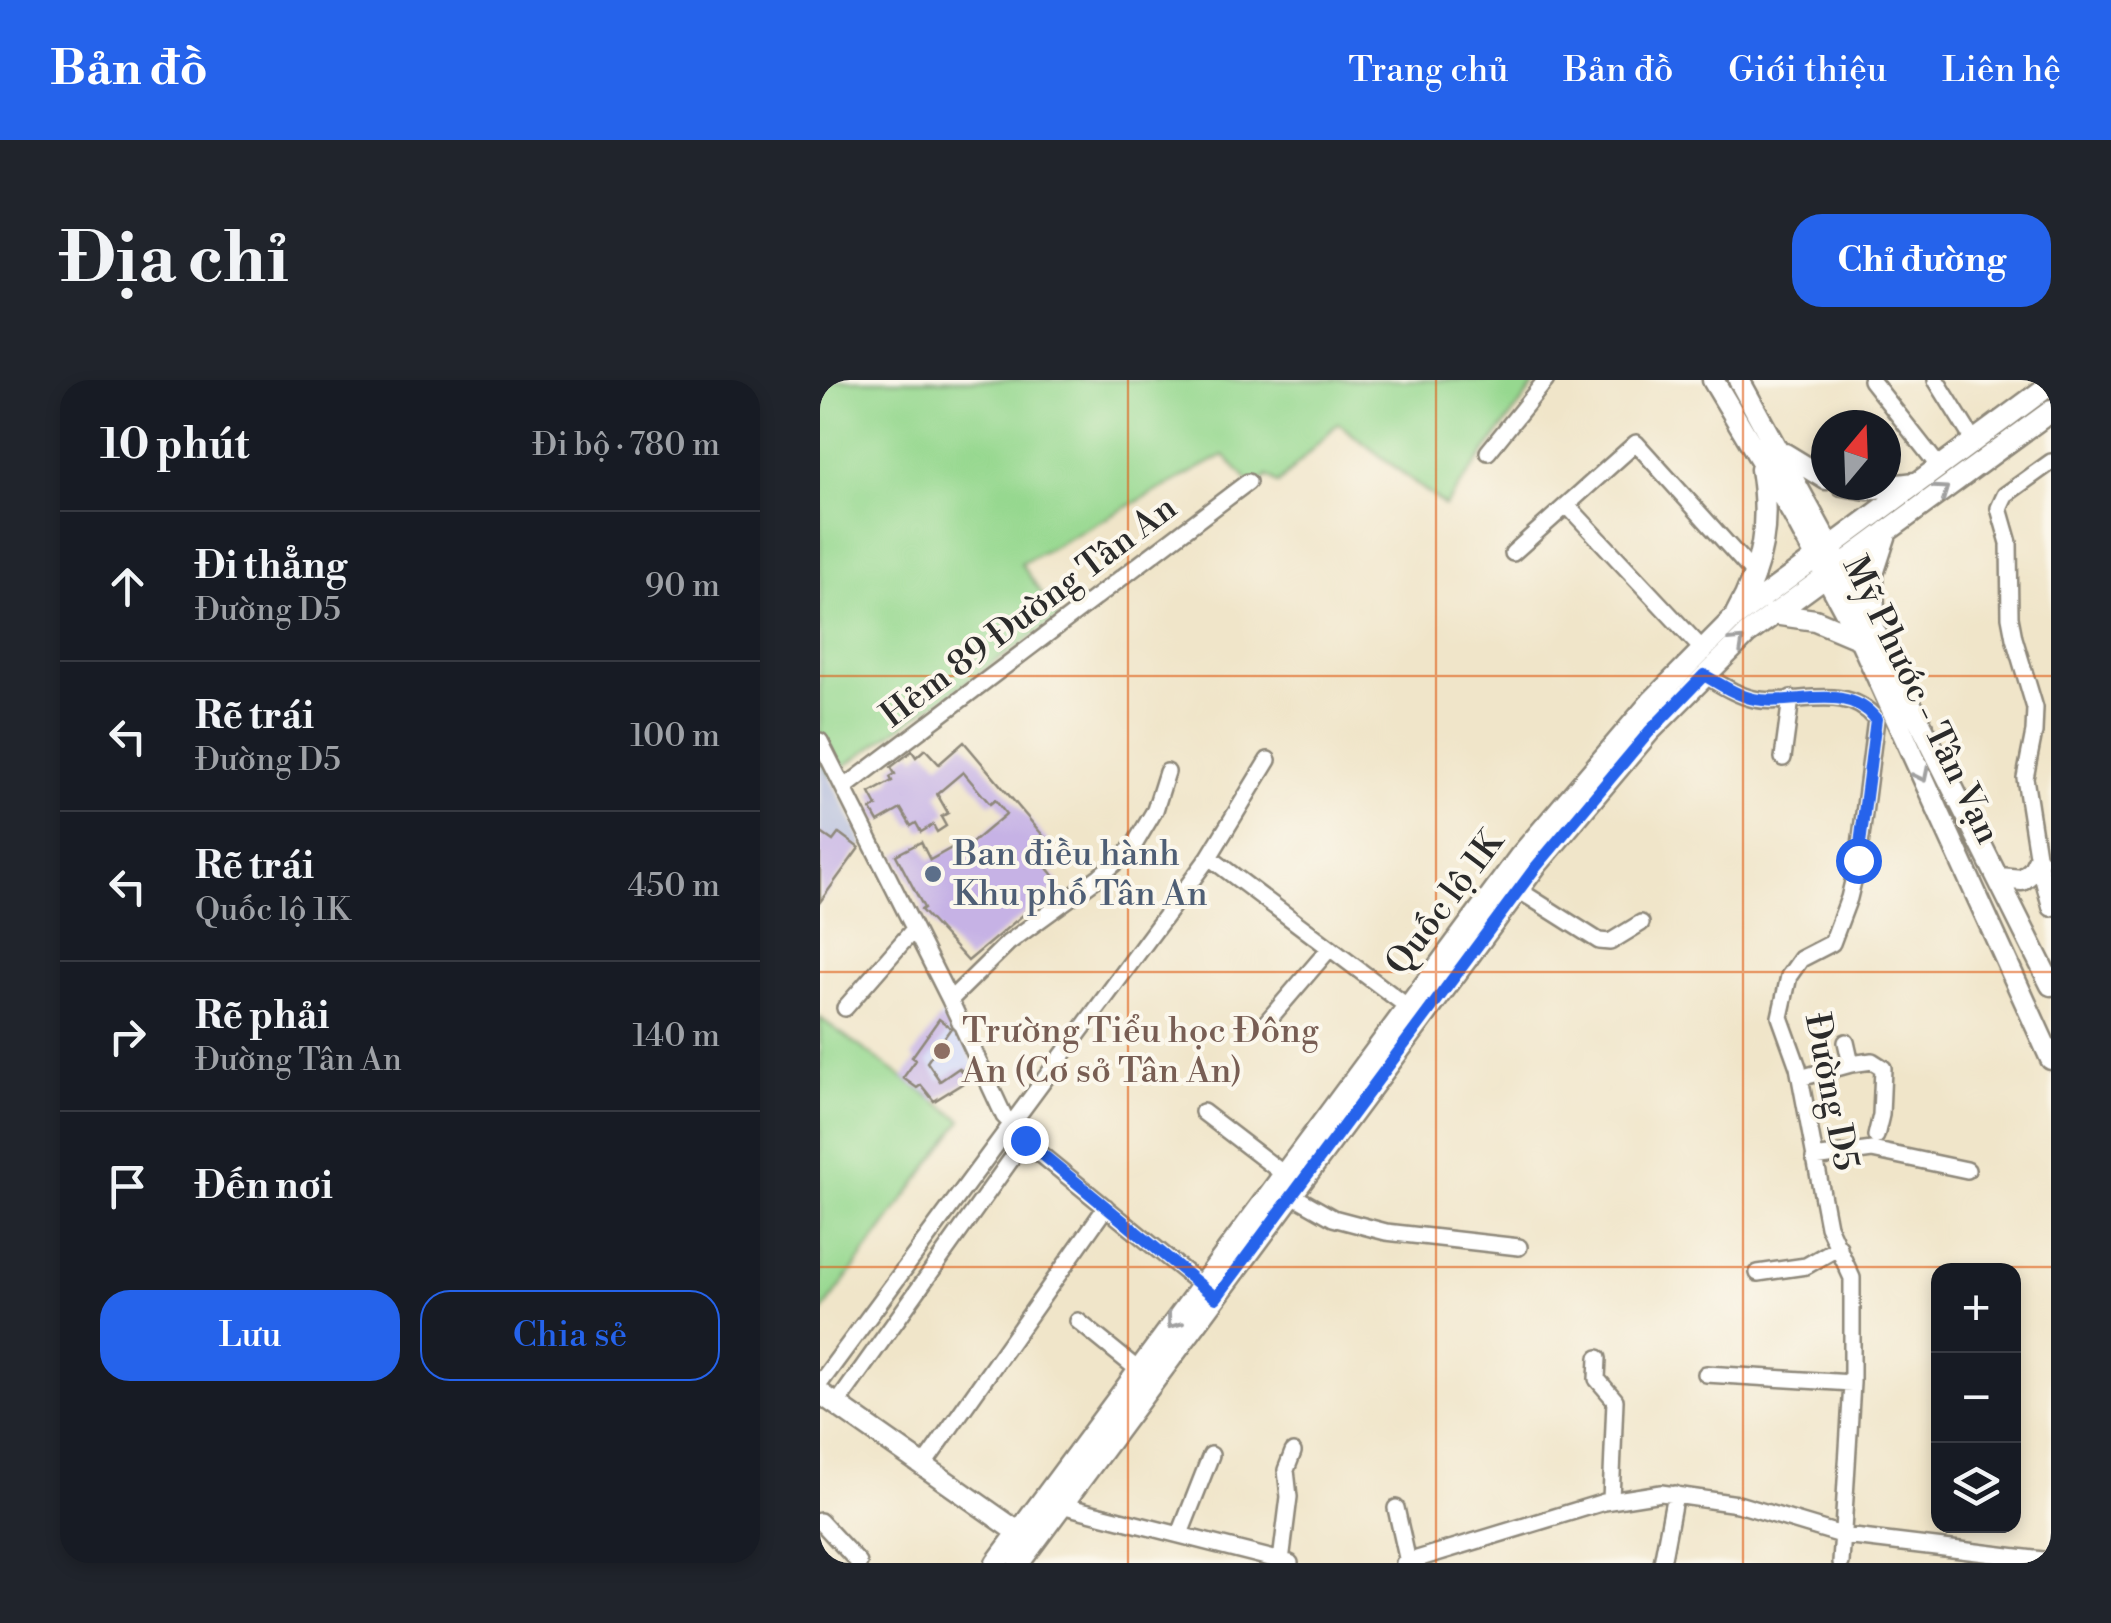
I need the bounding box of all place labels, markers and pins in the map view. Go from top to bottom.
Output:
place label: Ban điều hành Khu phố Tân An [952,833,1208,916]
marker: Ban điều hành Khu phố Tân An [922,863,944,885]
place label: Trường Tiểu học Đông An (Cơ sở Tân An) [961,1010,1319,1093]
marker: Trường Tiểu học Đông An (Cơ sở Tân An) [931,1040,953,1062]

